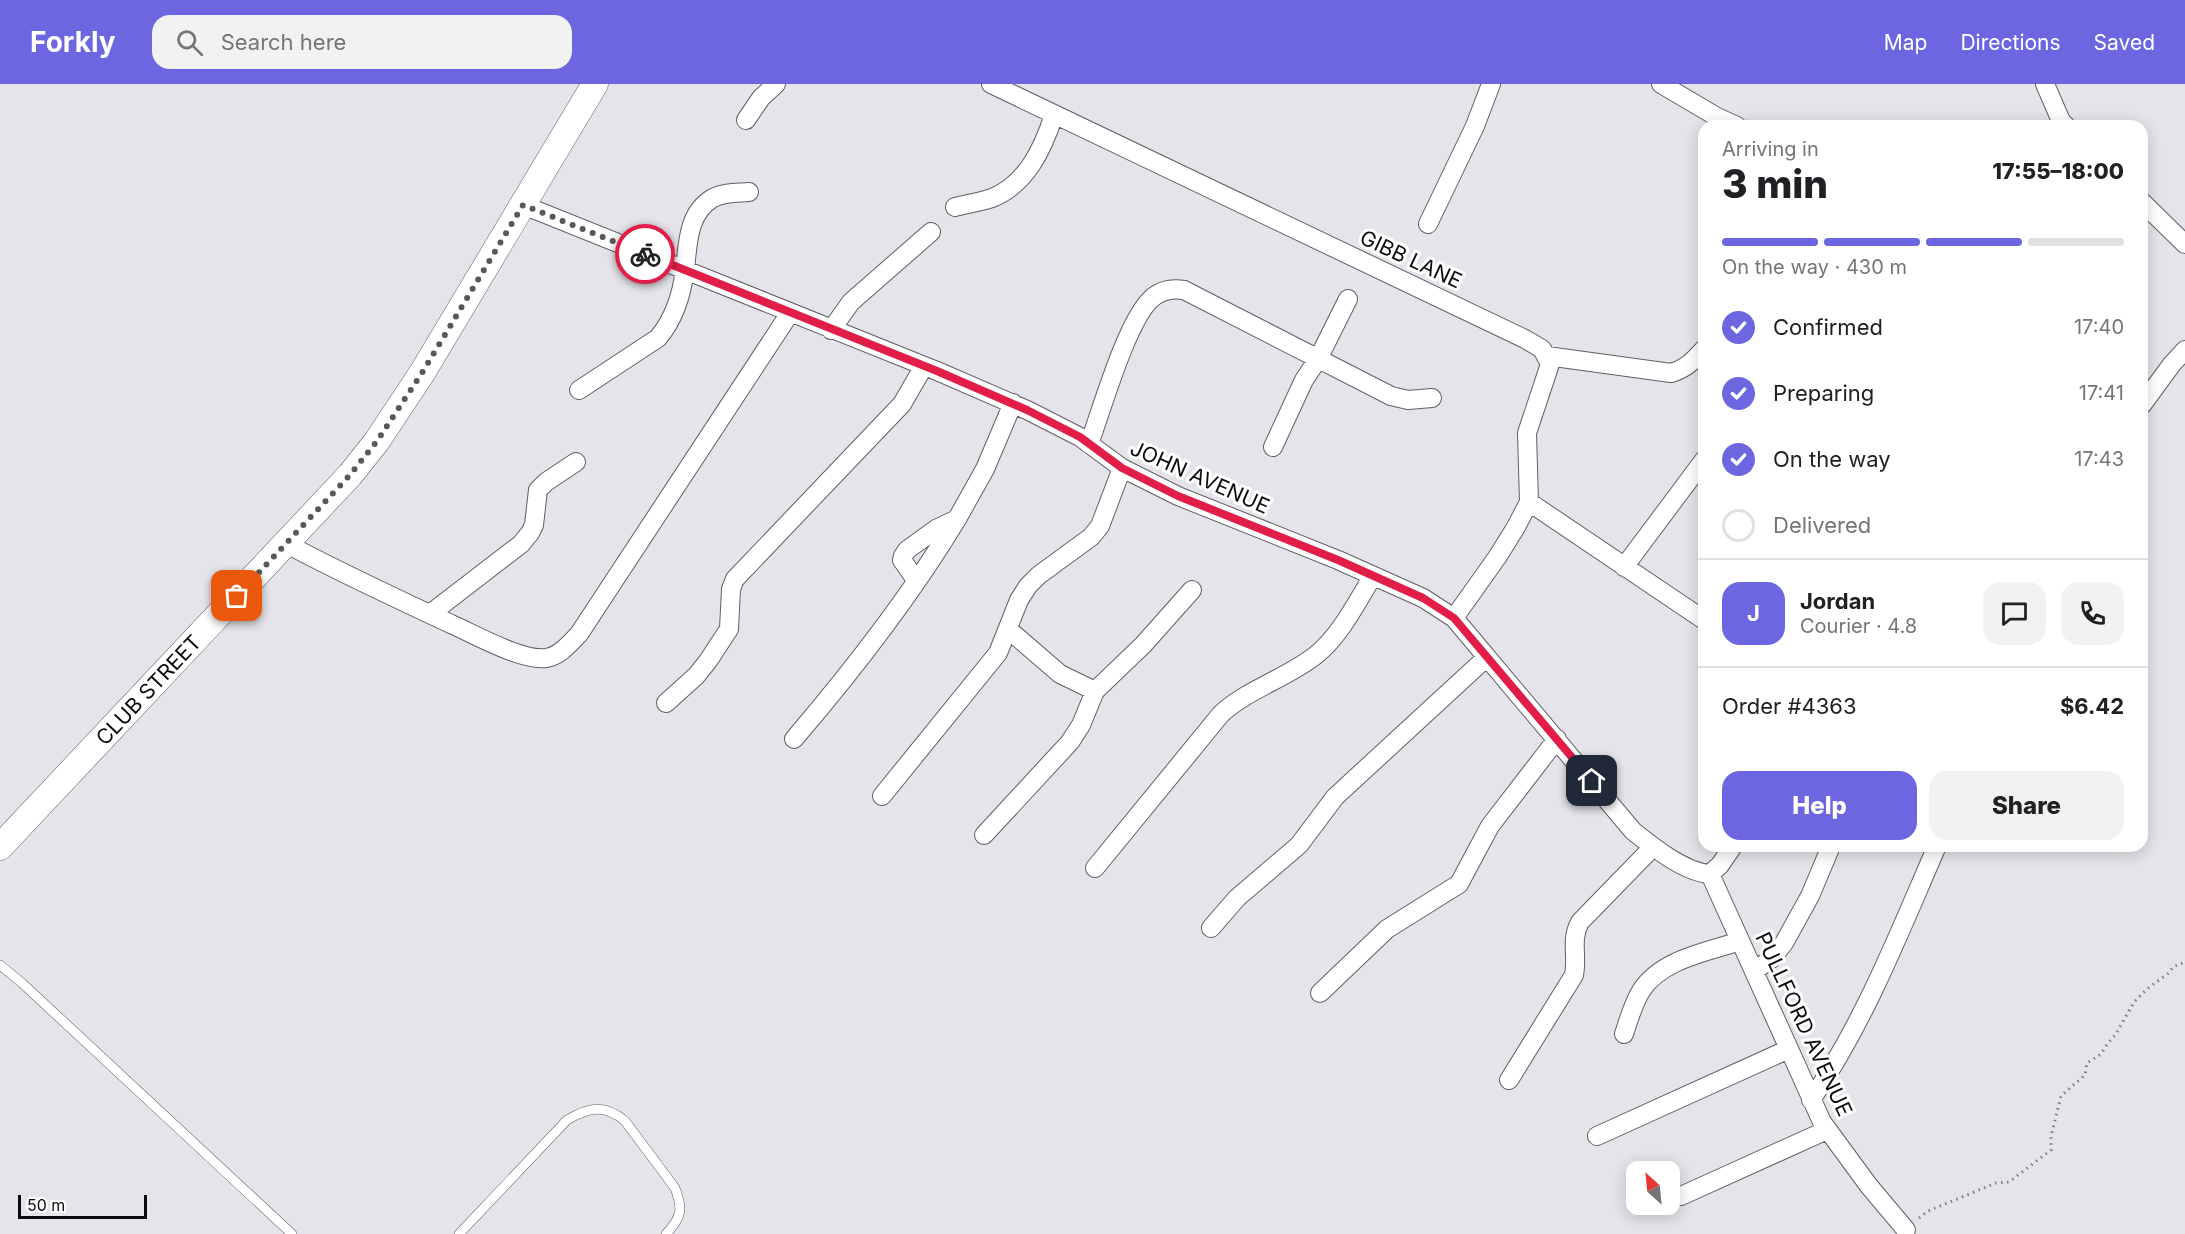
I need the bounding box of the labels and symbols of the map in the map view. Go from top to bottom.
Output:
courier [615,224,675,284]
street label: GIBB LANE [1356,225,1466,293]
street label: JOHN AVENUE [1127,435,1273,519]
pin [211,570,262,621]
street label: CLUB STREET [90,629,206,750]
pin [1566,755,1617,806]
street label: PULLFORD AVENUE [1750,928,1858,1120]
north arrow [1626,1161,1680,1215]
scale bar [18,1192,147,1220]

